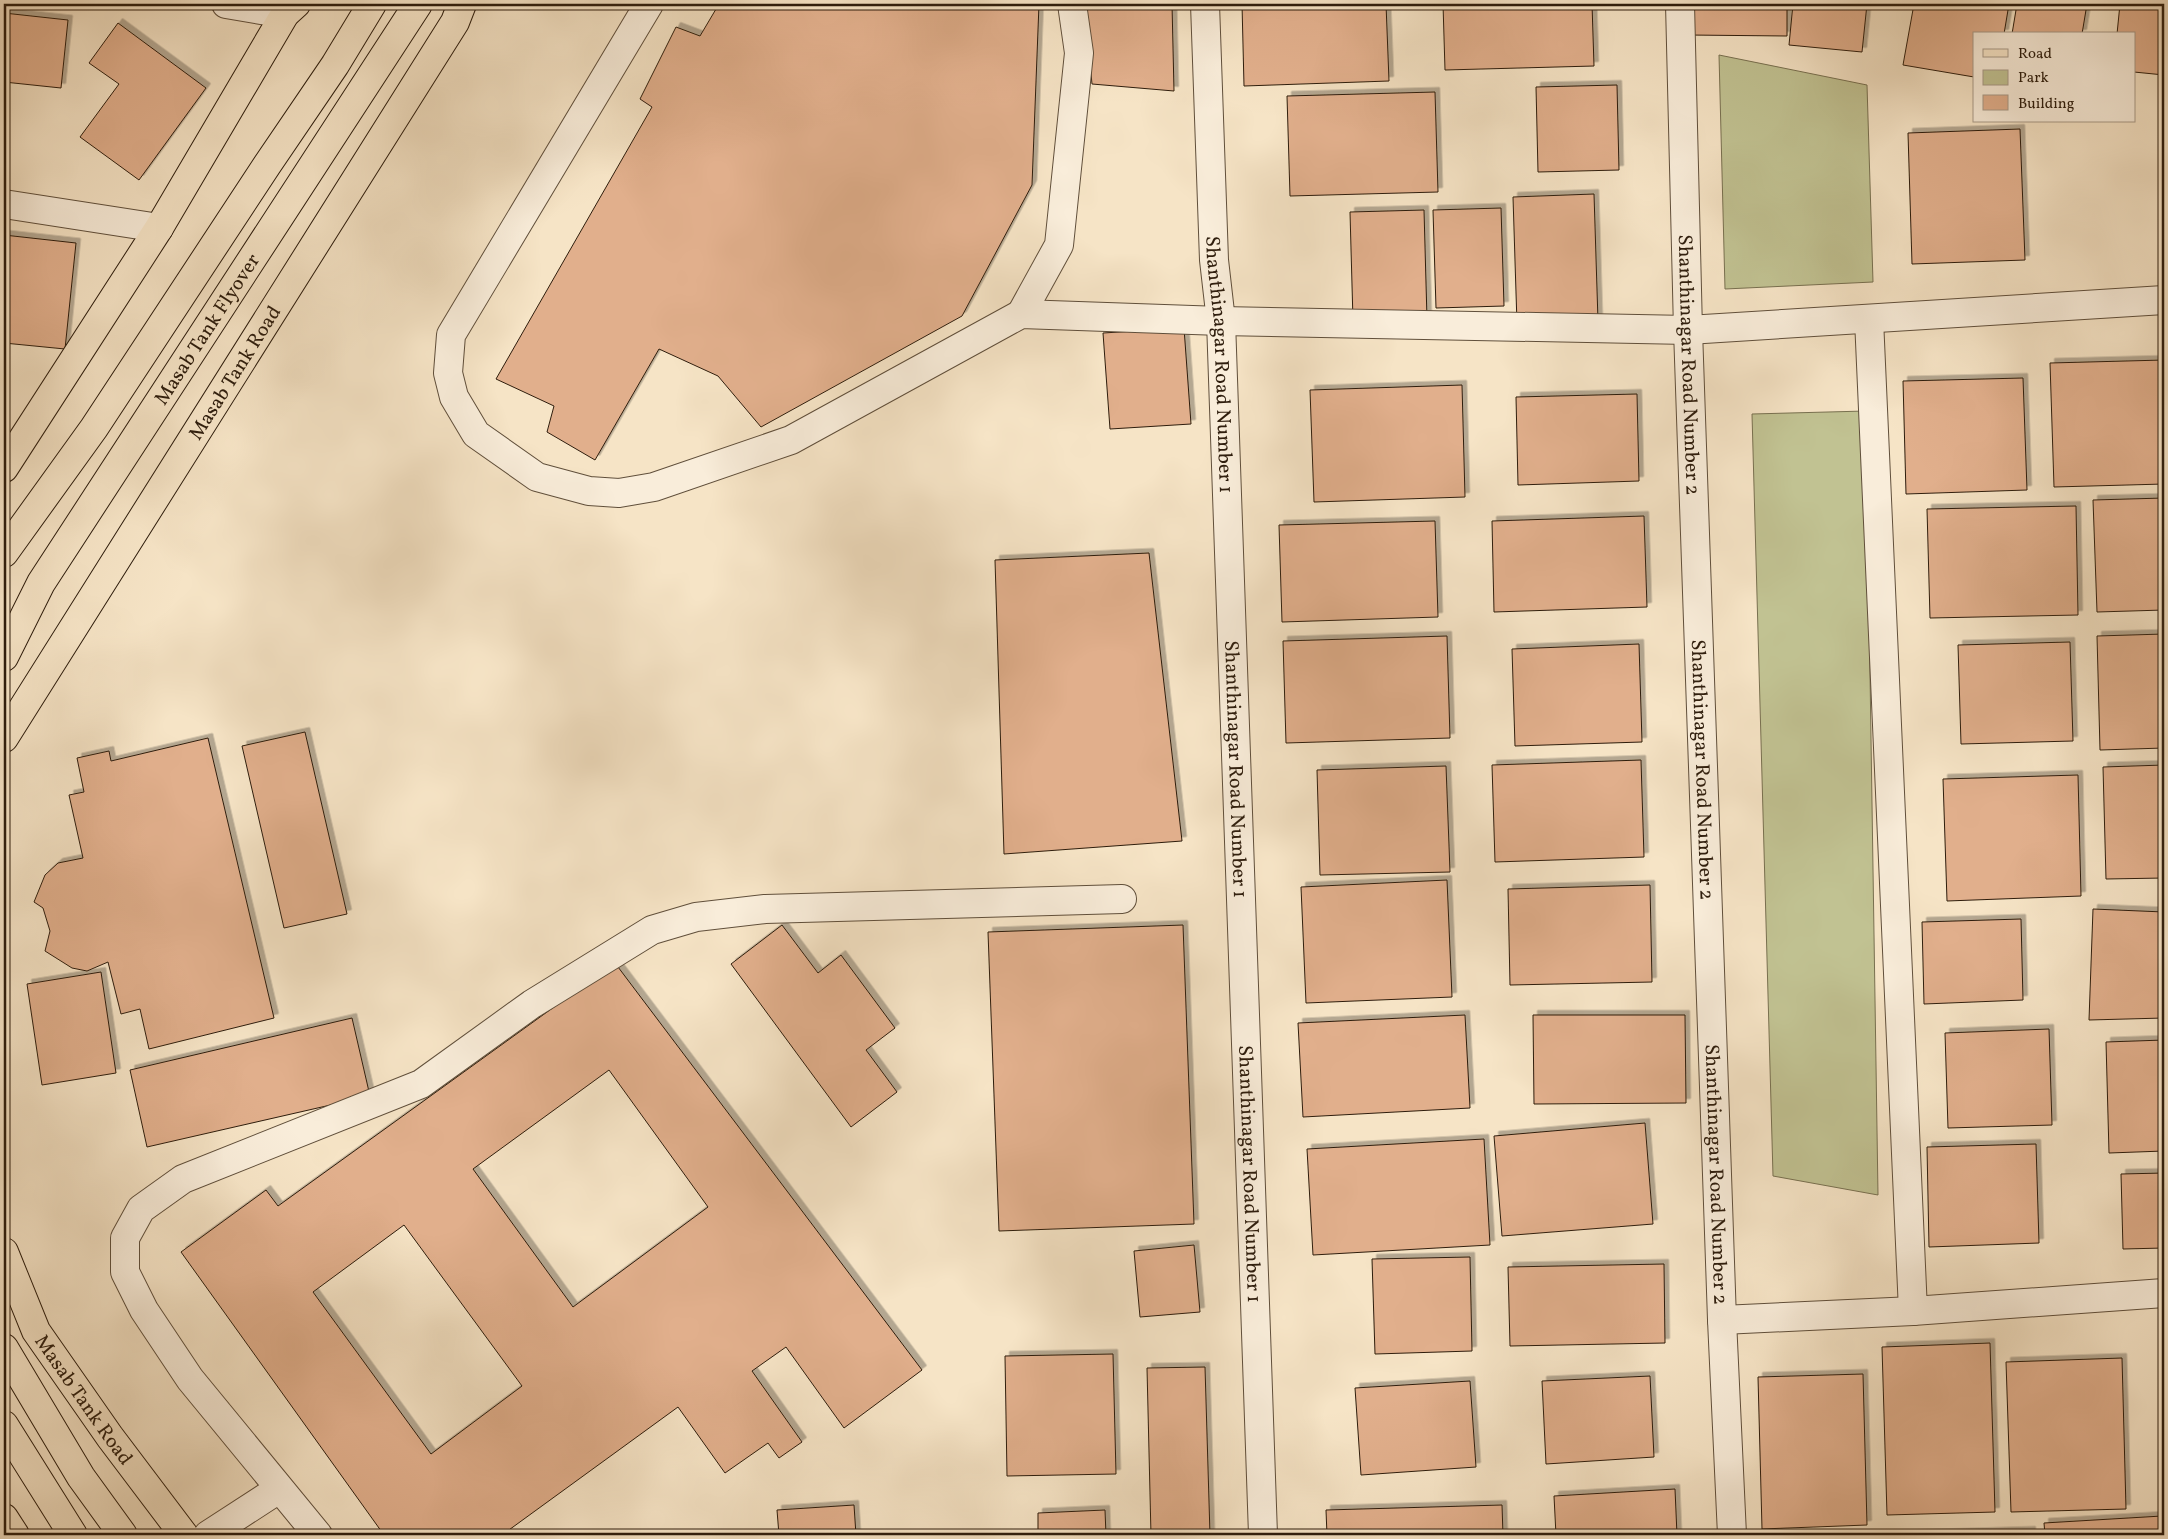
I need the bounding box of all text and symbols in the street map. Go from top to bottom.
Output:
legend [1973,32,2136,122]
text: Road [2018,44,2052,65]
text: Park [2018,68,2049,89]
text: Building [2018,94,2075,115]
street label: Shanthinagar Road Number 2 [1670,234,1706,496]
street label: Shanthinagar Road Number 1 [1197,235,1239,494]
street label: Masab Tank Flyover [149,249,268,411]
street label: Masab Tank Road [183,301,289,446]
street label: Shanthinagar Road Number 2 [1683,639,1720,901]
street label: Shanthinagar Road Number 1 [1216,640,1253,899]
street label: Shanthinagar Road Number 2 [1697,1044,1733,1305]
street label: Shanthinagar Road Number 1 [1230,1045,1267,1303]
street label: Masab Tank Road [27,1330,139,1472]

